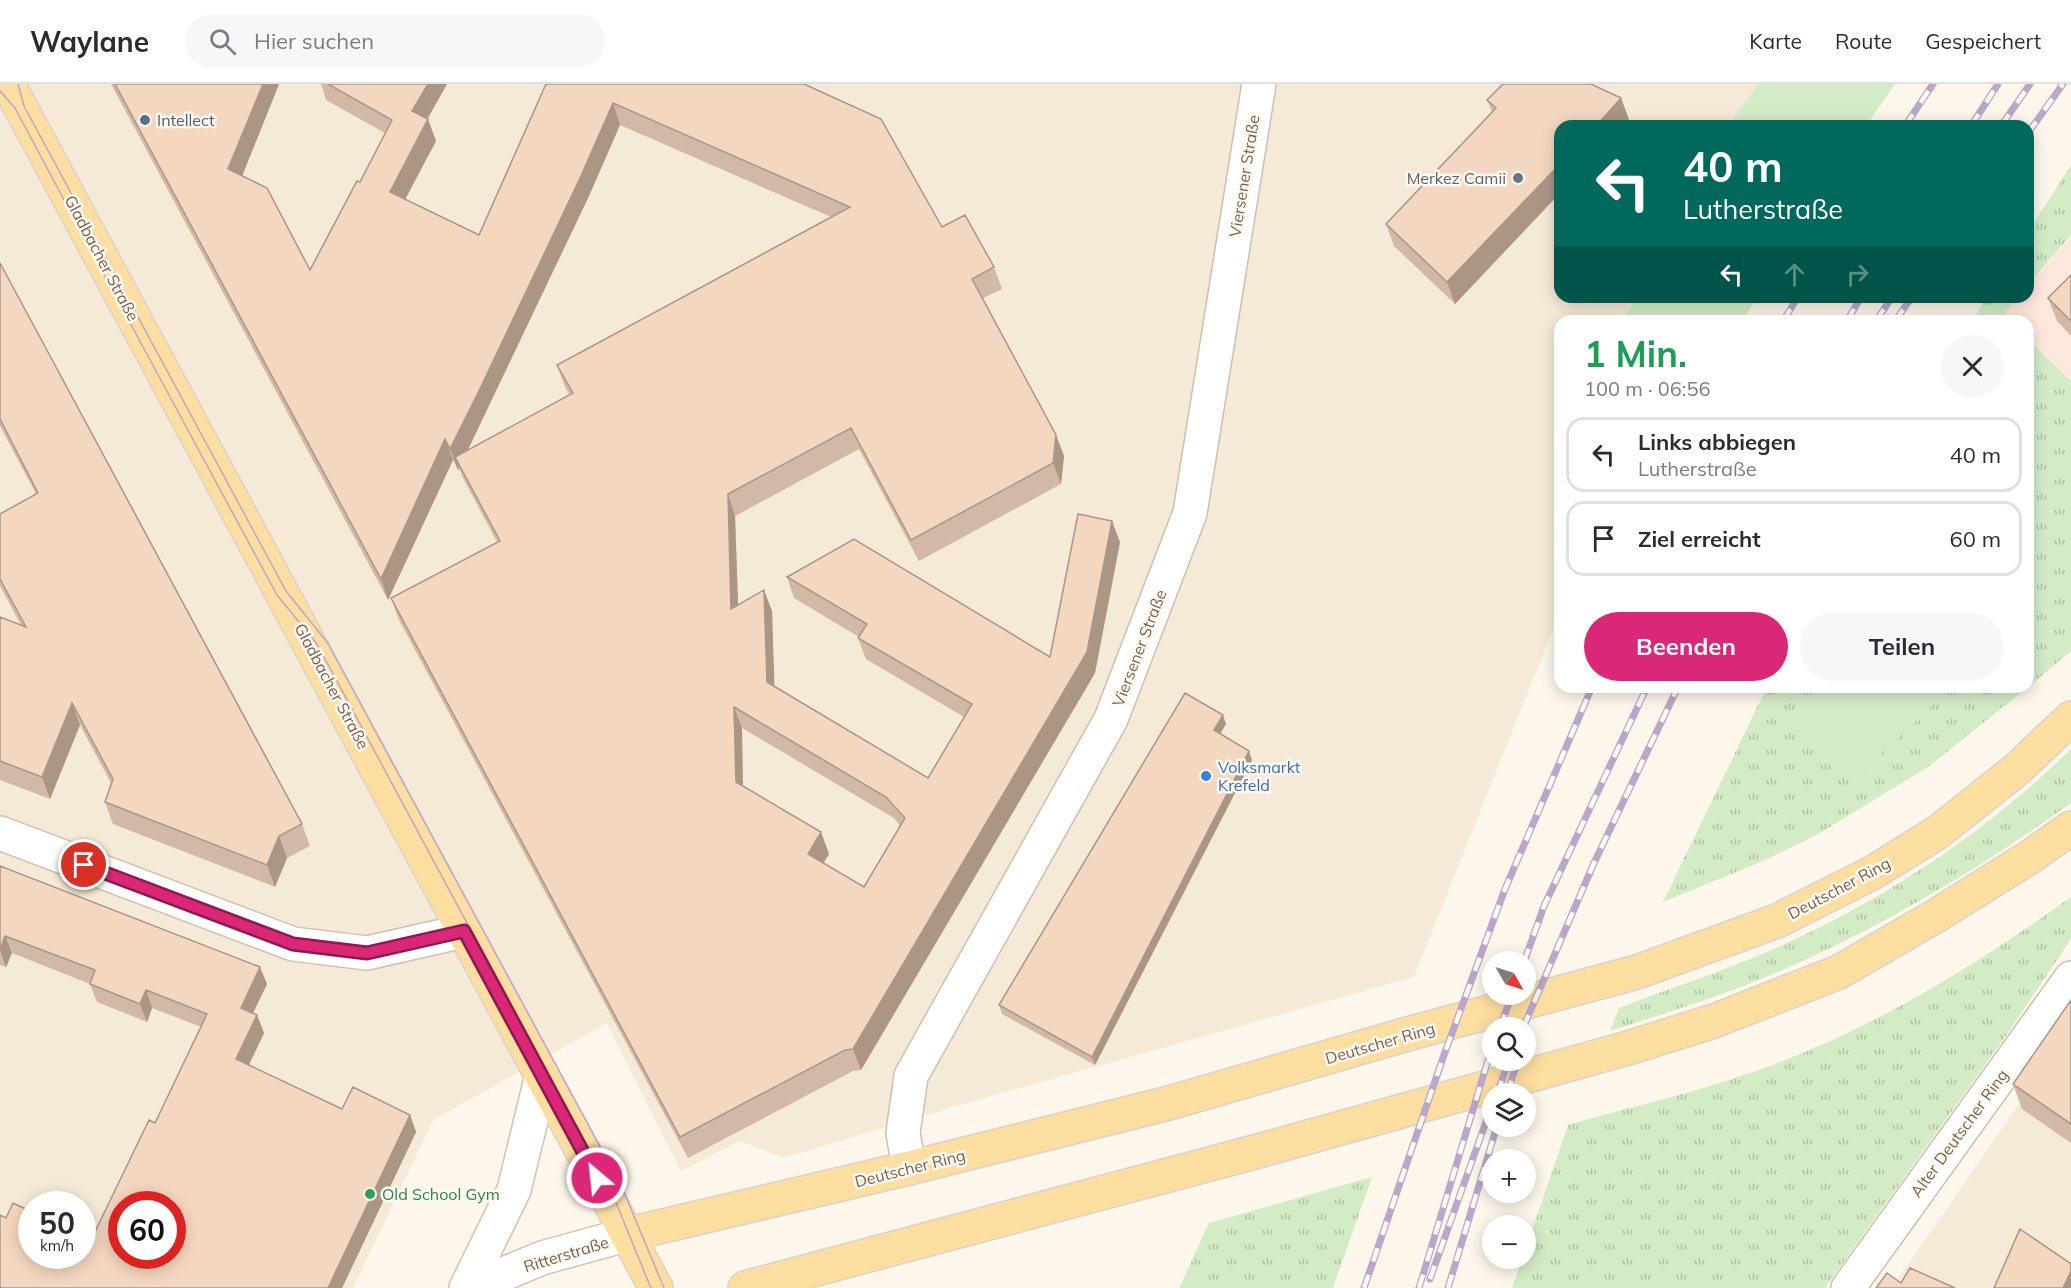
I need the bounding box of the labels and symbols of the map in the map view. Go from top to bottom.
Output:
place label: Intellect [157,110,215,130]
marker: Intellect [138,113,152,127]
street label: Viersener Straße [1224,113,1264,239]
place label: Merkez Camii [1407,168,1506,188]
marker: Merkez Camii [1511,171,1525,185]
street label: Gladbacher Straße [60,192,144,324]
street label: Viersener Straße [1107,587,1171,709]
street label: Gladbacher Straße [290,620,374,752]
place label: Volksmarkt Krefeld [1218,757,1301,795]
marker: Volksmarkt Krefeld [1199,769,1213,783]
pin [58,839,109,890]
street label: Deutscher Ring [1784,853,1894,923]
north arrow [1482,951,1536,1005]
street label: Deutscher Ring [1323,1018,1437,1068]
street label: Alter Deutscher Ring [1906,1065,2012,1201]
street label: Deutscher Ring [853,1145,967,1191]
position arrow [565,1146,629,1210]
place label: Old School Gym [382,1184,500,1204]
marker: Old School Gym [363,1187,377,1201]
speed limit sign: 60 [108,1191,186,1269]
street label: Ritterstraße [521,1232,611,1276]

